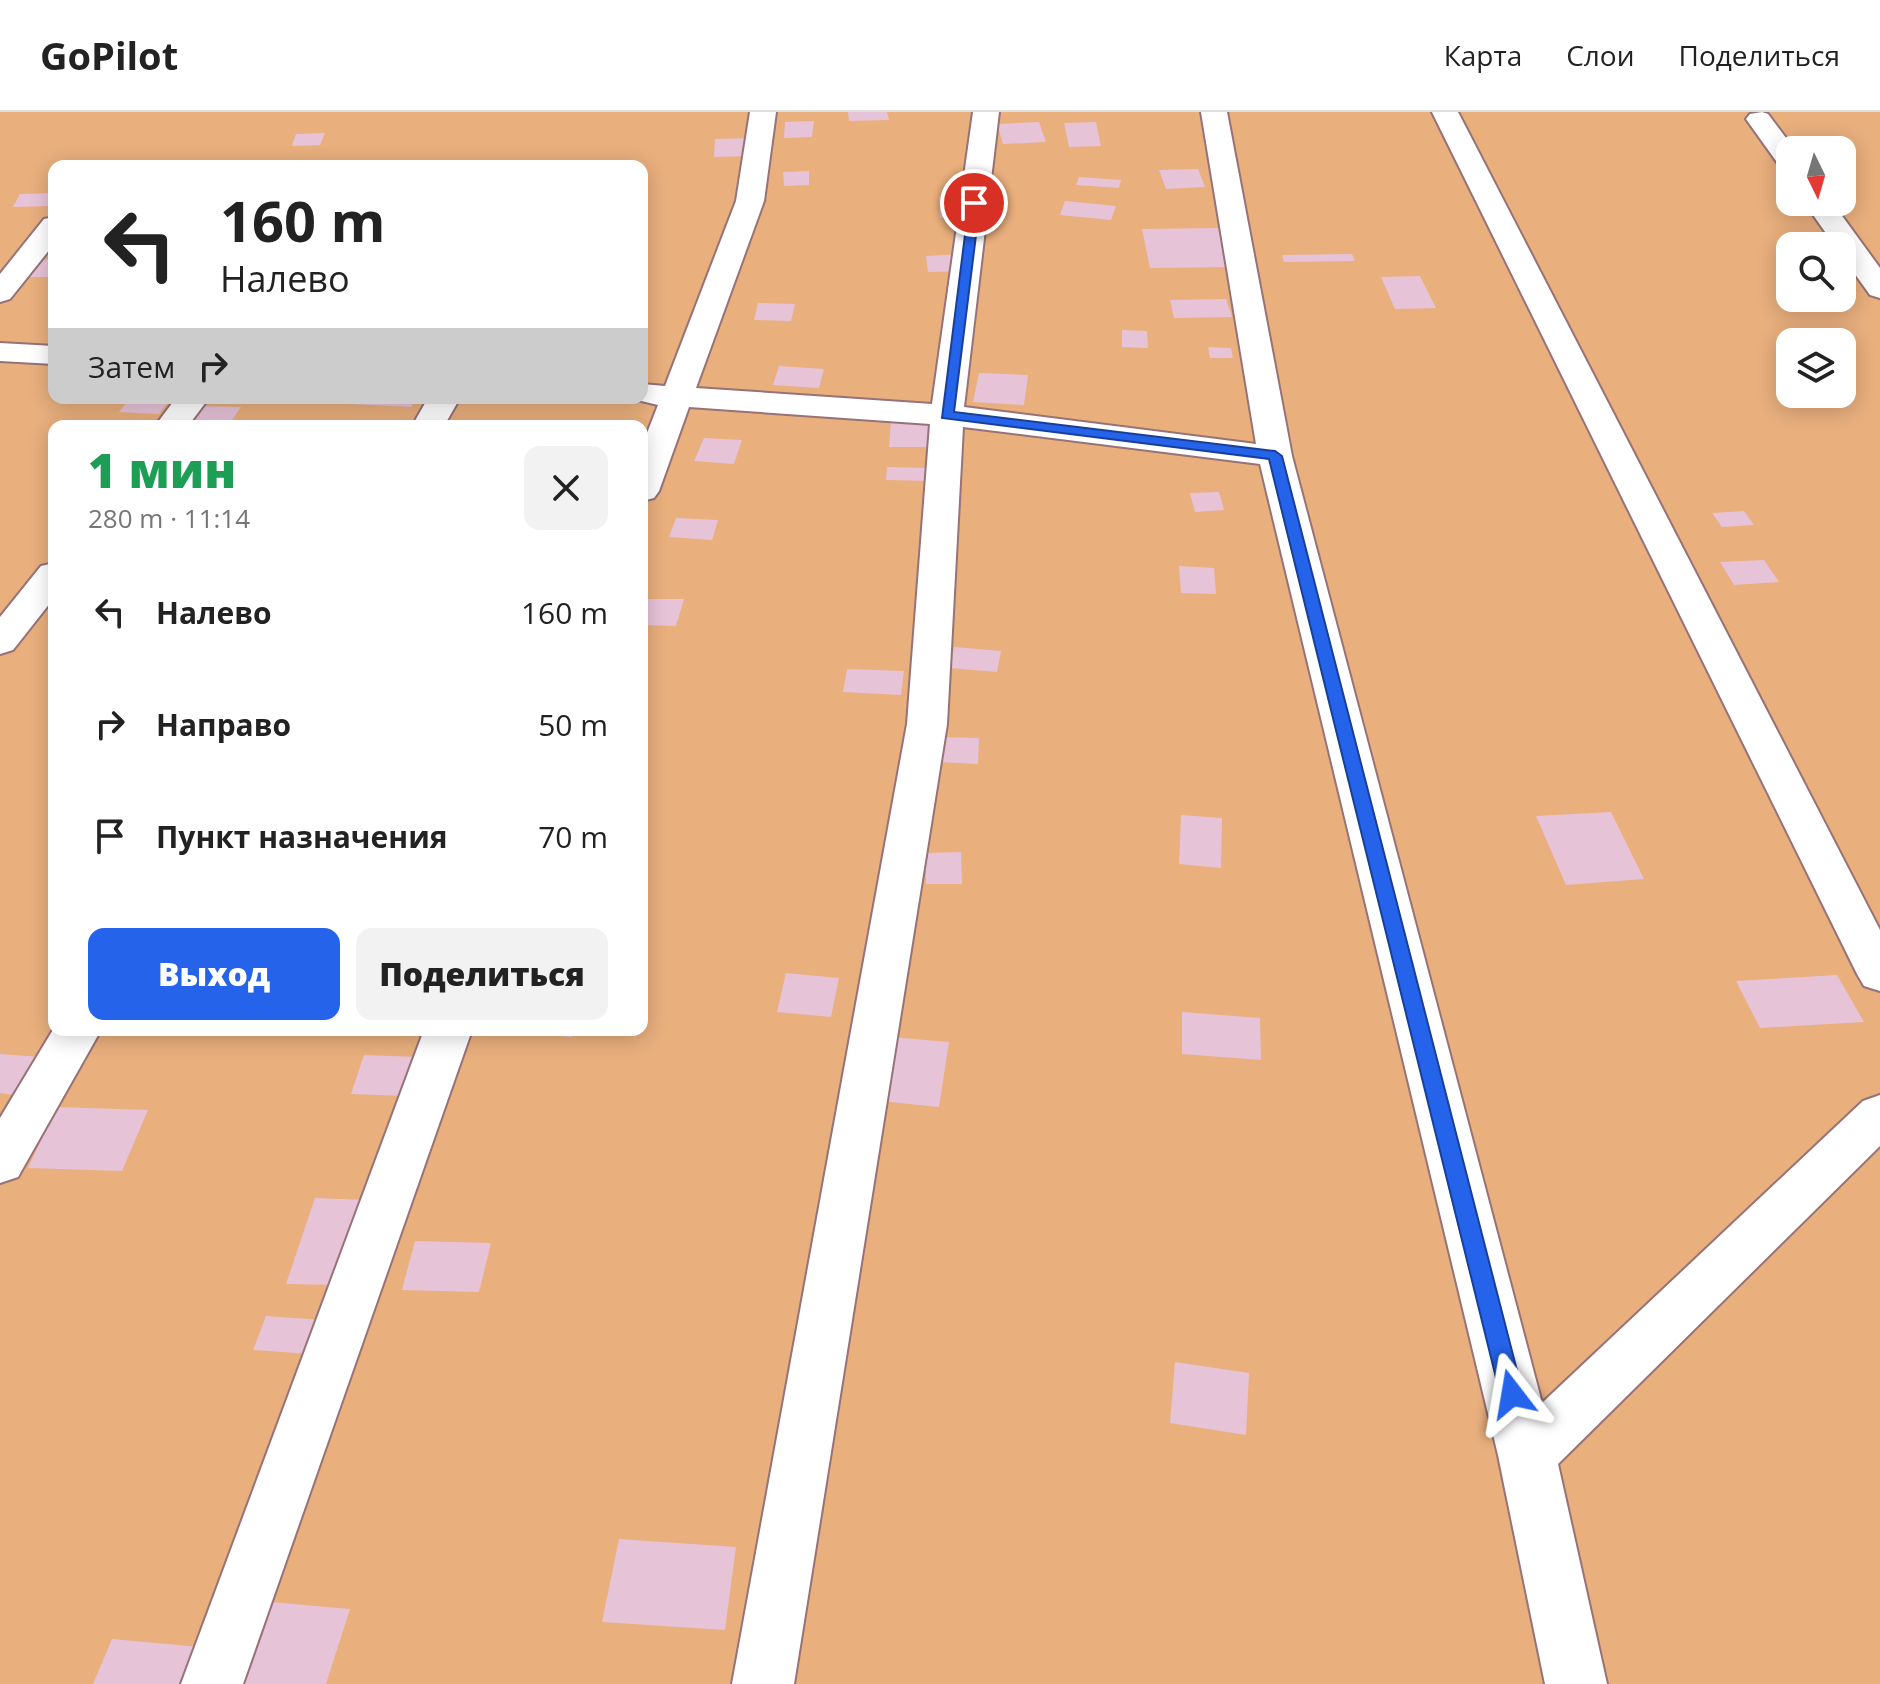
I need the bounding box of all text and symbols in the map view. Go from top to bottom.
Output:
text: GoPilot [40,29,178,81]
text: Карта [1444,36,1522,74]
text: Слои [1566,36,1635,74]
text: Поделиться [1679,36,1840,74]
north arrow [1776,136,1856,216]
map controls [1776,136,1856,408]
pin [940,169,1008,237]
icon: arrive [952,181,996,225]
text: 160 m [220,182,386,258]
icon: left [88,192,192,296]
button: search [1776,232,1856,312]
text: Налево [220,254,350,303]
button: layers [1776,328,1856,408]
icon: right [191,344,235,388]
text: Затем [88,346,175,387]
text: 1 мин [88,437,236,502]
button: close [524,446,608,530]
text: 280 m · 11:14 [88,500,250,536]
icon: left [88,590,132,634]
text: Налево [156,592,272,633]
text: 160 m [521,592,608,633]
icon: right [88,702,132,746]
text: Направо [156,704,291,745]
text: 50 m [538,704,608,745]
icon: arrive [88,814,132,858]
text: Пункт назначения [156,816,448,857]
text: 70 m [538,816,608,857]
button: Выход [88,928,340,1020]
button: Поделиться [356,928,608,1020]
position arrow [1470,1352,1554,1436]

